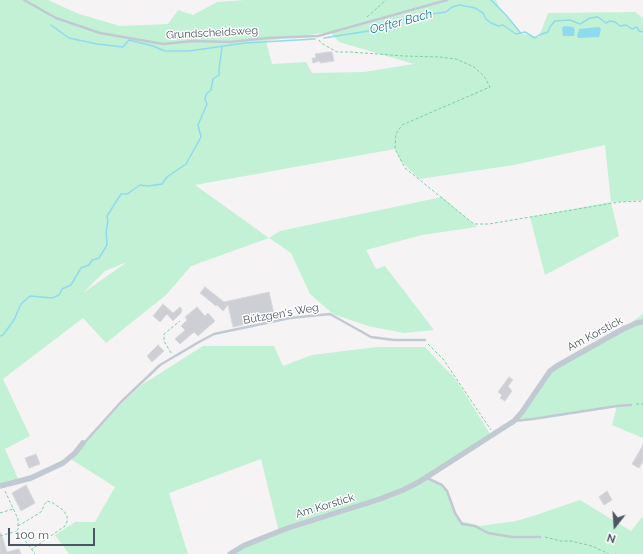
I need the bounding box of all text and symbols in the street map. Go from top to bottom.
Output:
water label: Oefter Bach [368,7,434,37]
street label: Grundscheidsweg [166,24,258,42]
street label: Bützgen's Weg [242,301,320,327]
street label: Am Korstick [565,314,625,354]
street label: Am Korstick [294,491,356,521]
north arrow [595,506,635,546]
scale bar [10,520,97,546]
text: 100 m [15,528,49,542]
text: N [605,531,617,545]

